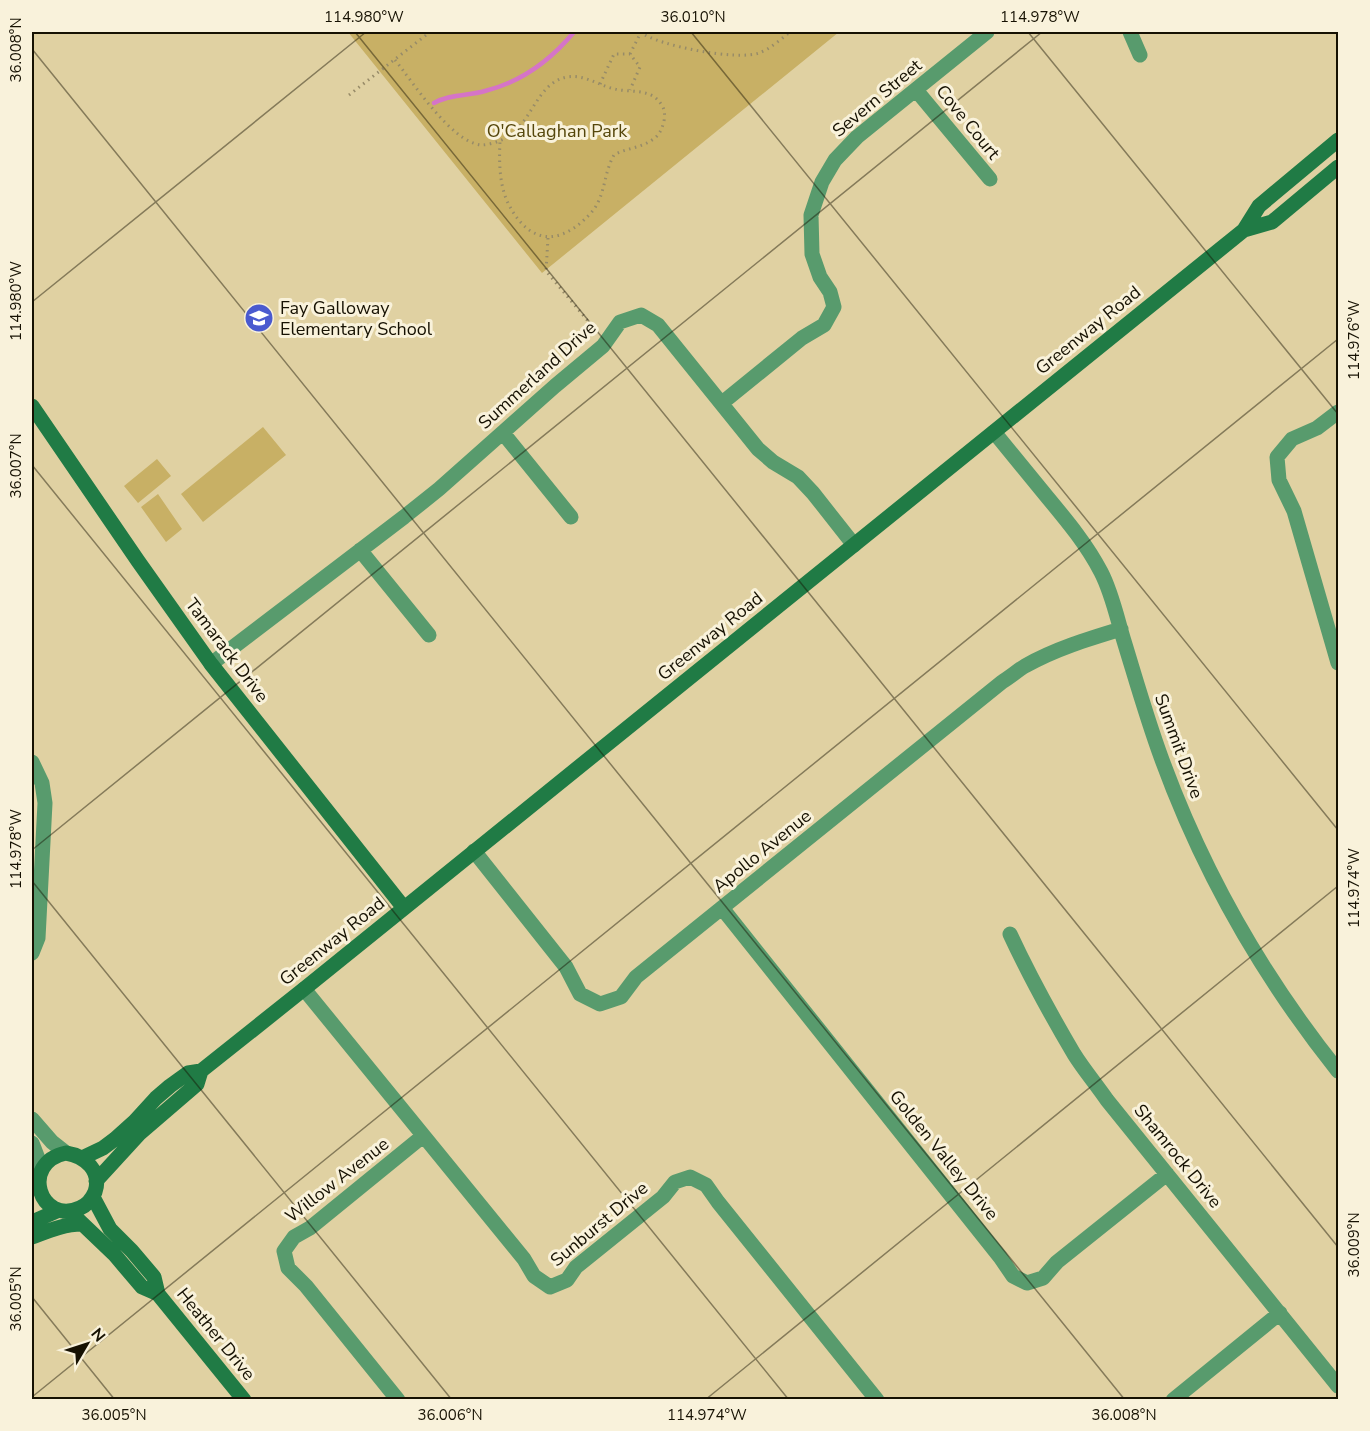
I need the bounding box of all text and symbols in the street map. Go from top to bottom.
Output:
text: 114.980°W [324,7,404,27]
text: 36.010°N [660,7,726,27]
text: 114.978°W [1000,7,1080,27]
text: 36.008°N [6,17,26,83]
street label: Severn Street [827,53,927,142]
street label: Cove Court [931,80,1006,165]
park label: O'Callaghan Park [487,119,628,143]
text: 114.980°W [6,261,26,341]
street label: Greenway Road [1030,280,1146,380]
place label: Fay Galloway Elementary School [280,296,433,341]
text: 114.976°W [1344,300,1364,380]
school or university icon: Fay Galloway Elementary School [243,302,275,334]
street label: Summerland Drive [473,316,601,434]
text: 36.007°N [6,433,26,499]
street label: Greenway Road [652,586,768,686]
street label: Tamarack Drive [180,593,274,707]
street label: Summit Drive [1149,690,1209,802]
street label: Apollo Avenue [708,804,816,898]
text: 114.978°W [6,809,26,889]
text: 114.974°W [1344,848,1364,928]
street label: Greenway Road [274,891,390,991]
street label: Golden Valley Drive [884,1085,1004,1225]
street label: Shamrock Drive [1129,1099,1227,1213]
street label: Willow Avenue [280,1132,394,1228]
street label: Sunburst Drive [545,1176,653,1272]
text: 36.009°N [1344,1212,1364,1278]
text: 36.005°N [6,1266,26,1332]
street label: Heather Drive [171,1283,261,1385]
north arrow [57,1314,117,1374]
text: N [86,1324,110,1347]
text: 36.005°N [81,1405,147,1425]
text: 36.006°N [417,1405,483,1425]
text: 114.974°W [667,1405,747,1425]
text: 36.008°N [1091,1405,1157,1425]

